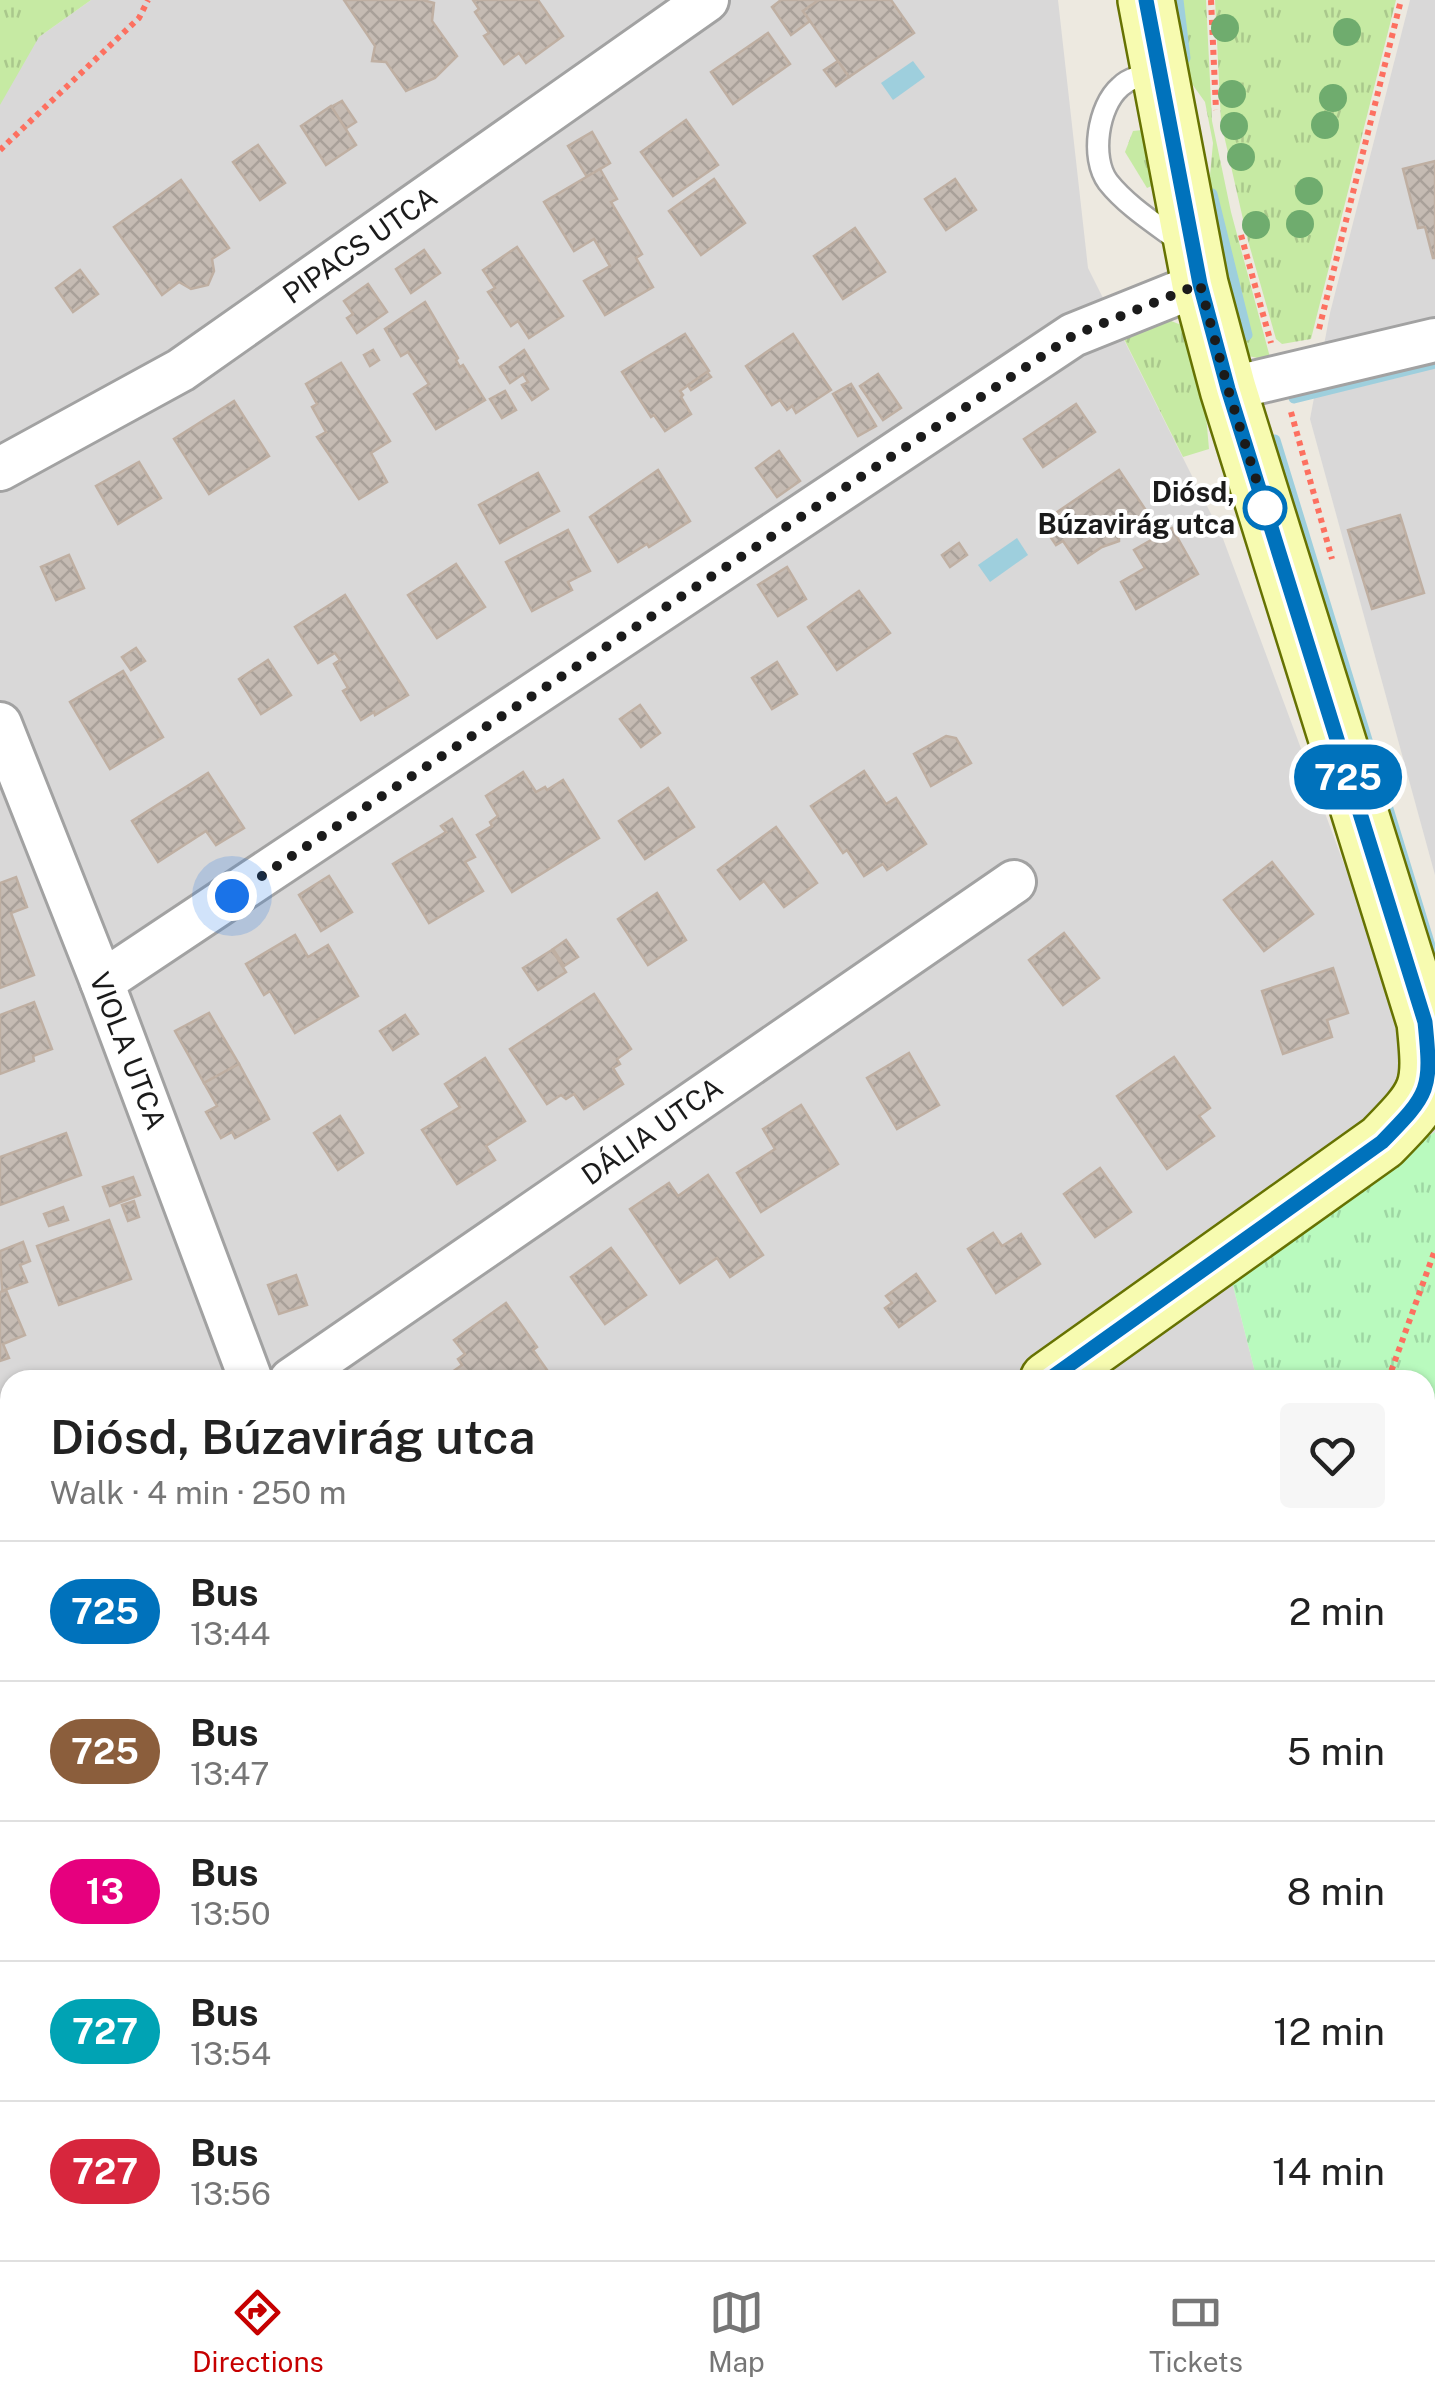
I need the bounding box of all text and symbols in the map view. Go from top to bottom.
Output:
street label: PIPACS UTCA [276,179,443,310]
place label: Diósd, Búzavirág utca [1038,475,1235,540]
marker: Diósd, Búzavirág utca [1244,487,1286,529]
line badge: 725 [1290,744,1406,810]
text: 725 [1314,757,1382,798]
your location [207,871,257,921]
street label: VIOLA UTCA [83,968,174,1134]
street label: DÁLIA UTCA [575,1070,728,1191]
button: heart [1280,1403,1385,1508]
text: Diósd, Búzavirág utca [50,1408,535,1465]
text: Walk · 4 min · 250 m [50,1474,346,1511]
text: Bus [190,1570,259,1615]
text: 2 min [1289,1589,1385,1634]
text: 725 [71,1591,139,1632]
text: 13:44 [190,1615,270,1652]
text: Bus [190,1710,259,1755]
text: 5 min [1287,1729,1385,1774]
text: 725 [71,1731,139,1772]
text: 13:47 [190,1755,270,1792]
text: Bus [190,1850,259,1895]
text: 8 min [1287,1869,1385,1914]
text: 13 [86,1871,124,1912]
text: 13:50 [190,1895,270,1932]
text: Bus [190,1990,259,2035]
text: 12 min [1273,2009,1385,2054]
text: 727 [72,2011,138,2052]
text: 13:54 [190,2035,271,2072]
text: Bus [190,2130,259,2175]
text: 14 min [1272,2149,1385,2194]
text: 727 [72,2151,138,2192]
text: 13:56 [190,2175,271,2212]
tab: Directions [192,2285,324,2378]
tab: Map [708,2285,765,2378]
tab: Tickets [1149,2285,1243,2378]

